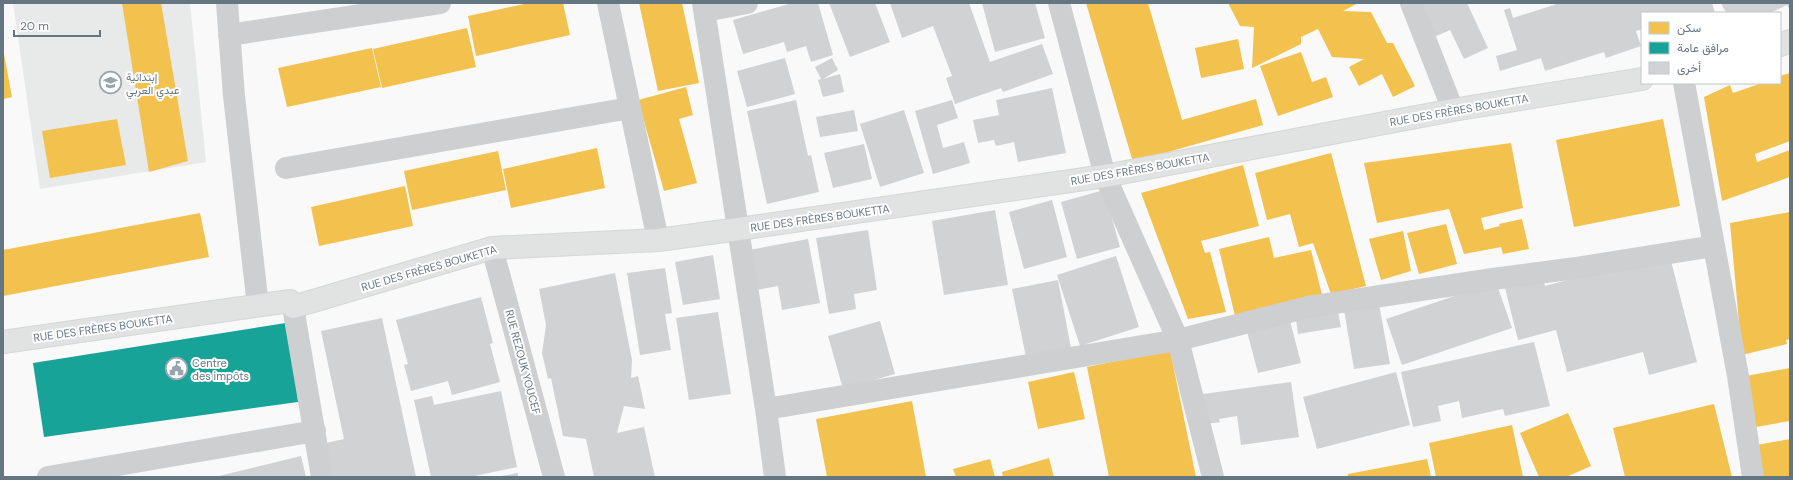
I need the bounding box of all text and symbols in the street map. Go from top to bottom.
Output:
scale bar [14,12,100,38]
legend [1641,12,1781,84]
text: 20 m [20,18,49,34]
text: سكن [1677,20,1701,36]
text: مرافق عامة [1677,40,1729,56]
text: أخرى [1677,60,1701,76]
school or university icon: إبتدائية عبدي العربي [98,70,124,96]
place label: إبتدائية عبدي العربي [126,70,180,100]
street label: RUE DES FRÈRES BOUKETTA [1389,91,1529,129]
street label: RUE DES FRÈRES BOUKETTA [1070,150,1210,188]
street label: RUE DES FRÈRES BOUKETTA [749,201,891,235]
street label: RUE DES FRÈRES BOUKETTA [360,242,498,294]
street label: RUE REZOUK YOUCEF [502,308,544,416]
street label: RUE DES FRÈRES BOUKETTA [32,311,174,345]
public building icon: Centre des impôts [163,356,189,382]
place label: Centre des impôts [192,356,249,383]

